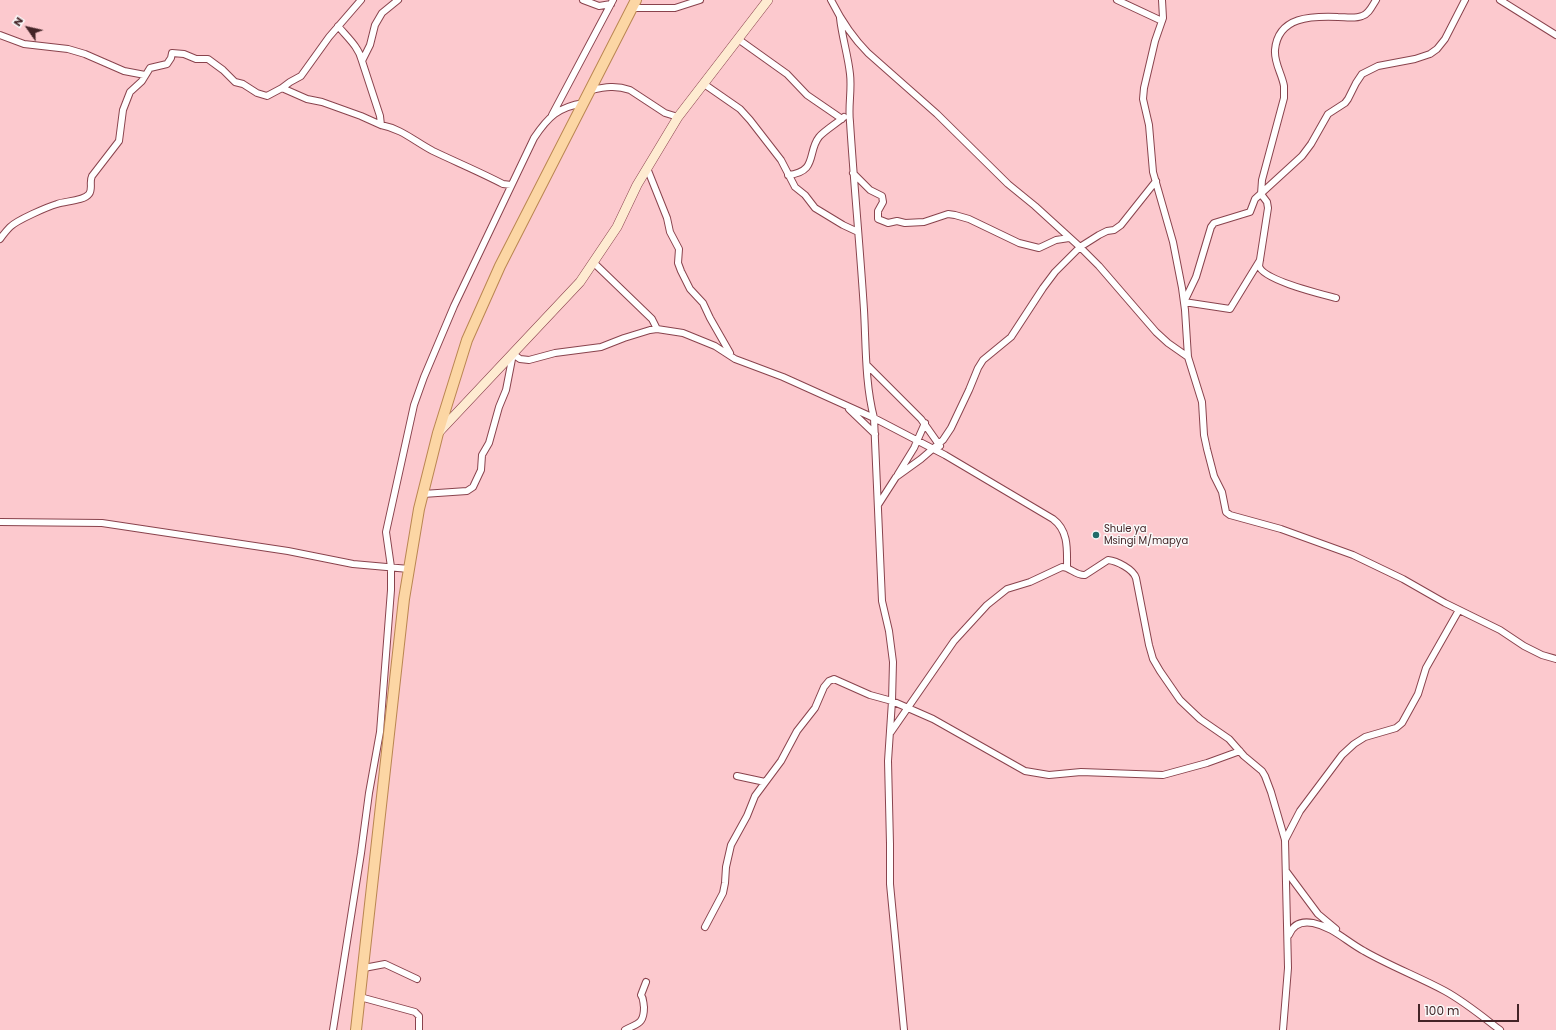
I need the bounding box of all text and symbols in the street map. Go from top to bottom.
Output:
north arrow [8,8,48,48]
text: N [9,13,27,29]
place label: Shule ya Msingi M/mapya [1104,523,1188,546]
marker: Shule ya Msingi M/mapya [1091,530,1101,540]
scale bar [1420,996,1521,1022]
text: 100 m [1425,1002,1459,1019]

